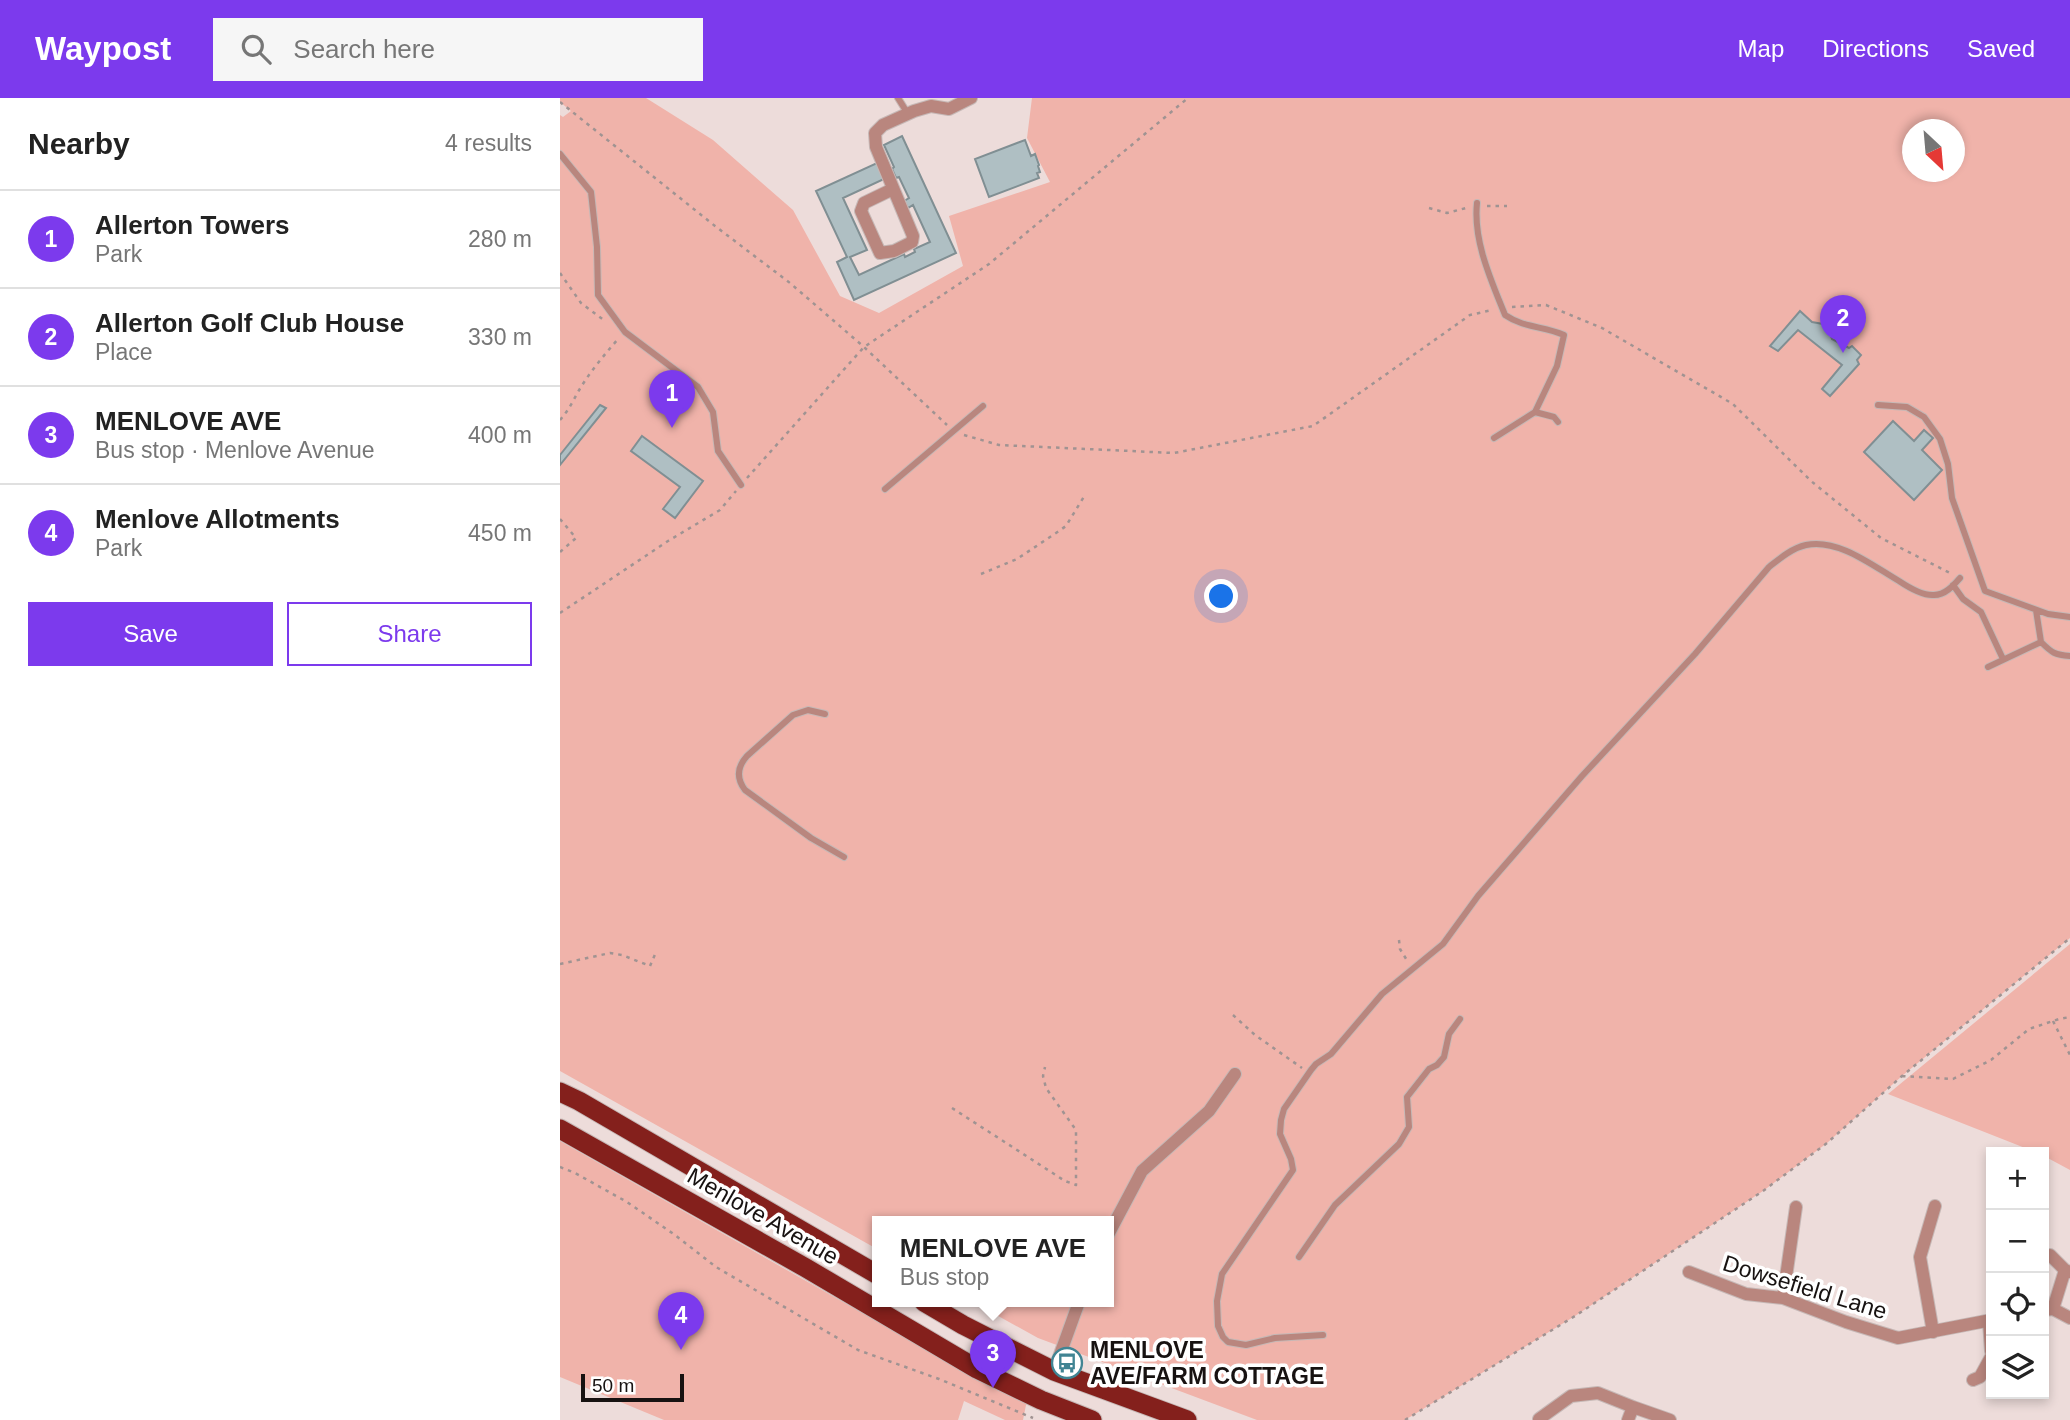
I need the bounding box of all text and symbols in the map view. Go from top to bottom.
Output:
search box [213,18,703,81]
text: Waypost [35,30,171,67]
icon: search [237,30,275,68]
text: Search here [293,34,435,64]
text: Map [1738,35,1784,62]
text: Directions [1822,35,1929,62]
text: Saved [1967,35,2035,62]
north arrow [1902,119,1965,182]
text: Nearby [28,127,130,160]
text: 4 results [445,130,532,156]
text: Allerton Towers [95,210,290,240]
text: 1 [45,226,57,252]
text: 280 m [468,226,532,252]
text: Park [95,241,142,267]
pin: 2 [1820,295,1866,353]
text: Allerton Golf Club House [95,308,404,338]
text: 2 [45,324,57,350]
text: 330 m [468,324,532,350]
text: Place [95,339,153,365]
pin: 1 [649,370,695,428]
text: MENLOVE AVE [95,406,281,436]
text: 3 [45,422,57,448]
text: 400 m [468,422,532,448]
text: Bus stop · Menlove Avenue [95,437,375,463]
text: Menlove Allotments [95,504,340,534]
text: 4 [45,520,57,546]
text: 450 m [468,520,532,546]
text: Park [95,535,142,561]
your location [1204,579,1238,613]
button: Save [28,602,273,666]
button: Share [287,602,532,666]
map controls [1986,1147,2049,1399]
button: + [1986,1147,2049,1210]
street label: Menlove Avenue [683,1162,843,1270]
button: − [1986,1210,2049,1273]
popup [872,1216,1114,1307]
text: MENLOVE AVE [900,1233,1086,1263]
street label: Dowsefield Lane [1720,1250,1890,1324]
text: Bus stop [900,1264,989,1290]
button: locate [1986,1273,2049,1336]
pin: 4 [658,1292,704,1350]
pin: 3 [970,1330,1016,1388]
button: layers [1986,1336,2049,1399]
place label: MENLOVE AVE/FARM COTTAGE [1090,1337,1324,1389]
bus stop icon: MENLOVE AVE/FARM COTTAGE [1050,1346,1084,1380]
scale bar [581,1371,684,1403]
text: 50 m [592,1375,634,1396]

